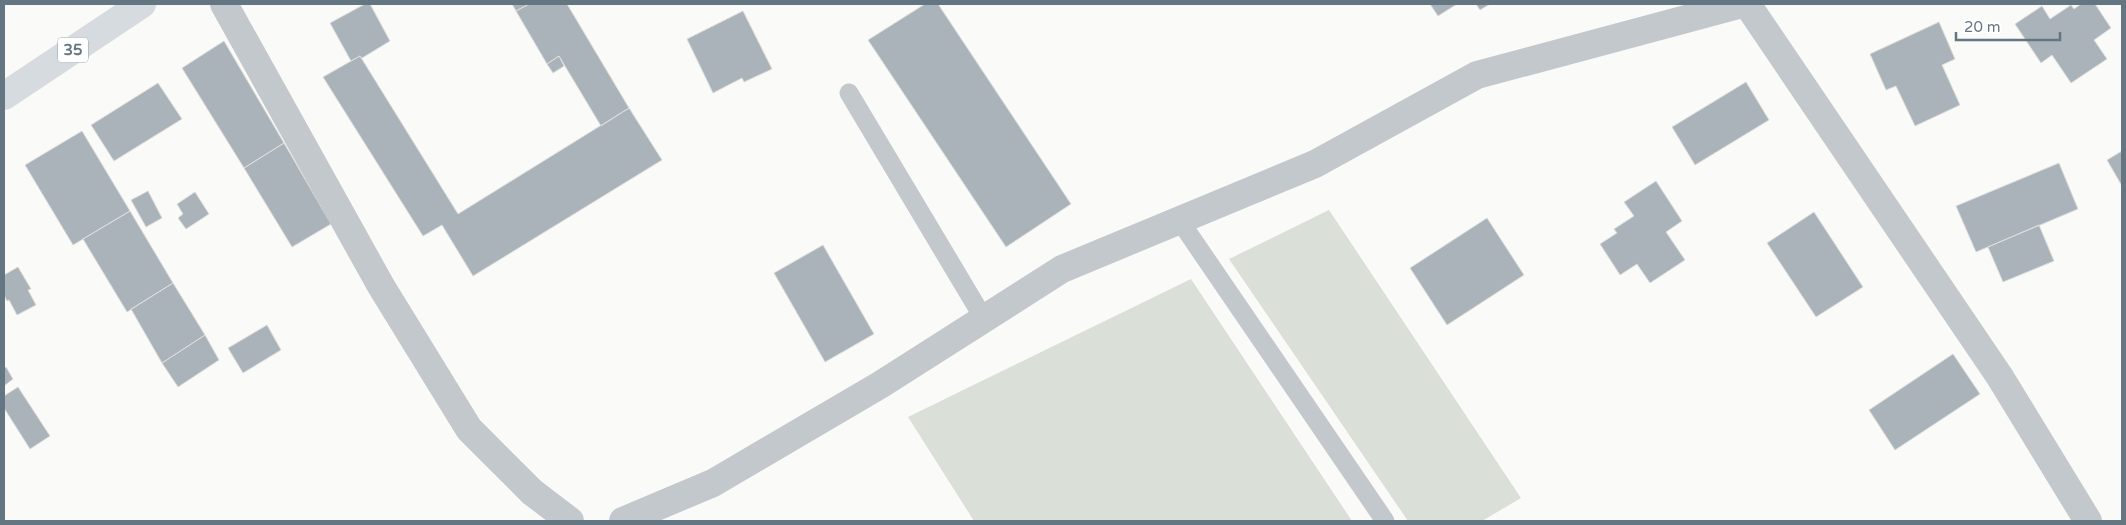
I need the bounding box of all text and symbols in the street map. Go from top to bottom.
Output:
scale bar [1956,10,2060,42]
text: 20 m [1964,18,2001,36]
road number: 35 [58,38,88,62]

